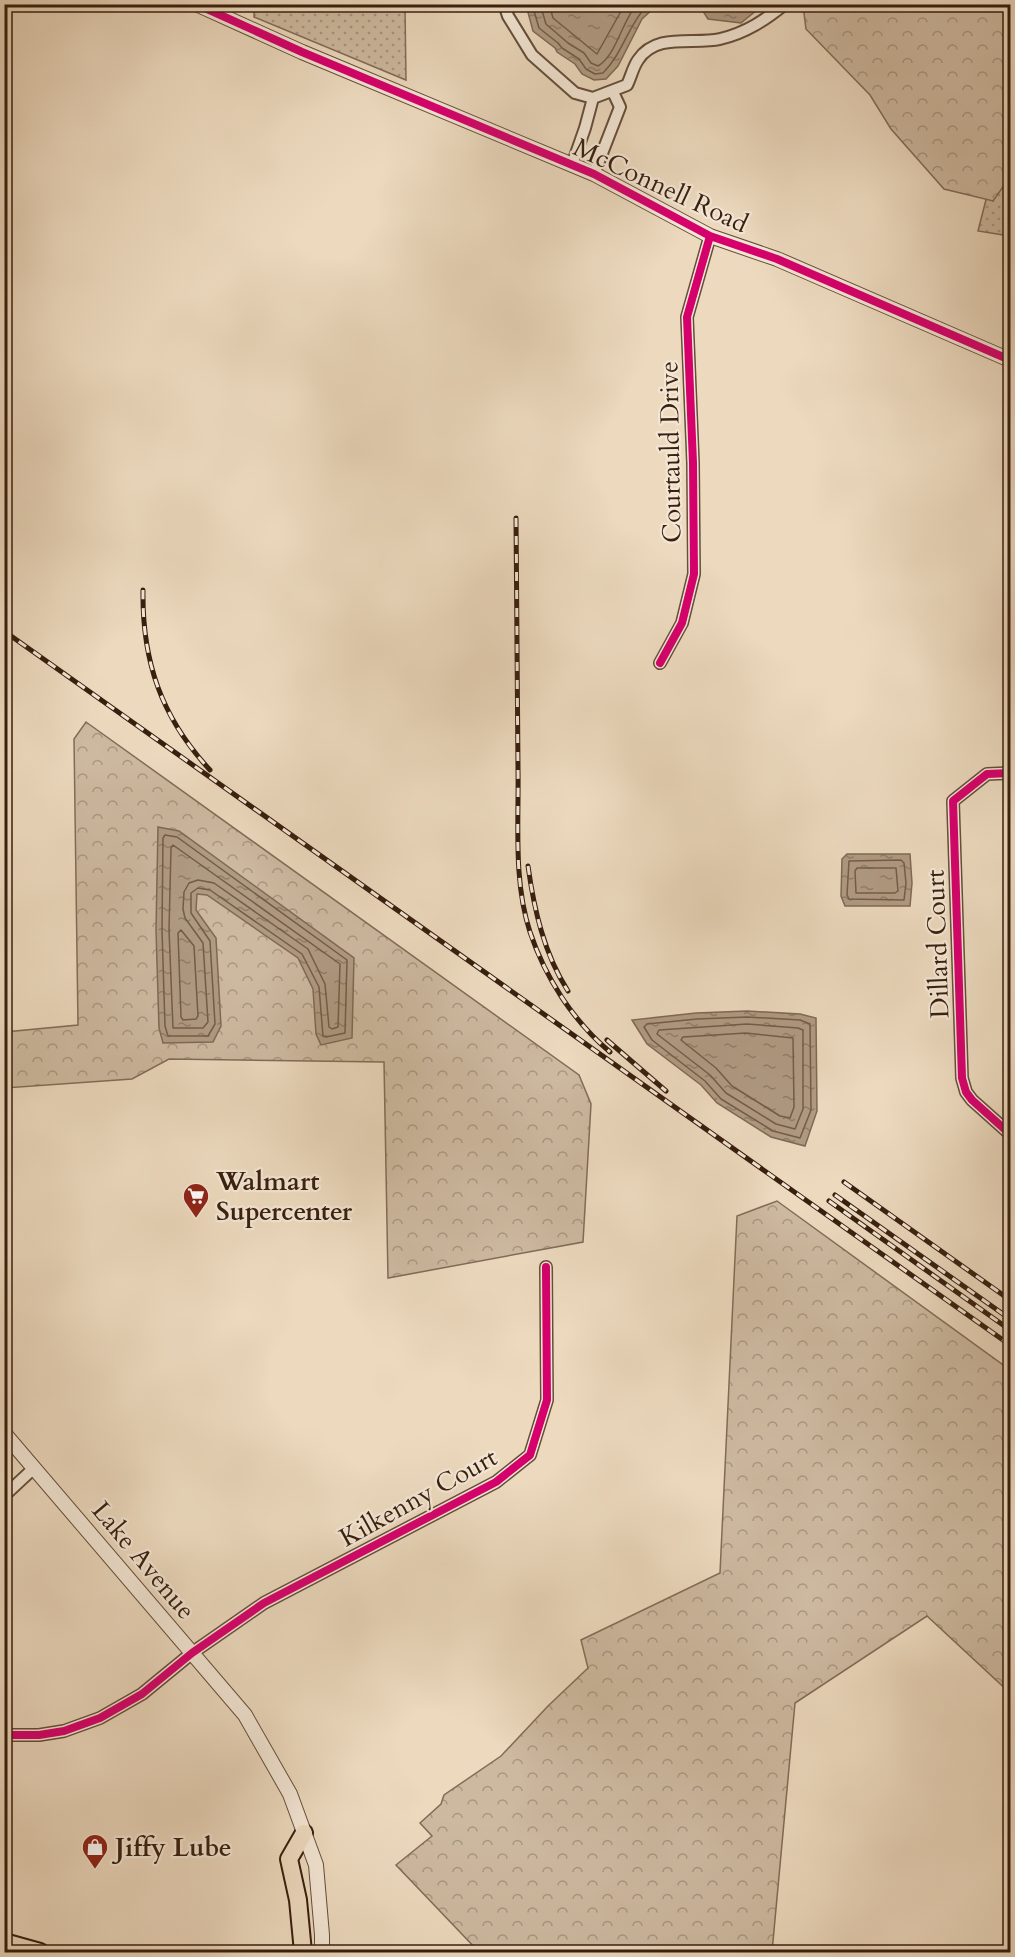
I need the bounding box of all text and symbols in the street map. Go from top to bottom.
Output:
street label: McConnell Road [568,130,754,241]
street label: Courtauld Drive [651,361,690,543]
street label: Dillard Court [917,869,958,1019]
place label: Walmart Supercenter [215,1164,353,1229]
supermarket icon: Walmart Supercenter [181,1181,211,1219]
street label: Kilkenny Court [333,1440,503,1555]
street label: Lake Avenue [84,1494,203,1627]
place label: Jiffy Lube [111,1830,232,1865]
shop icon: Jiffy Lube [80,1832,110,1870]

